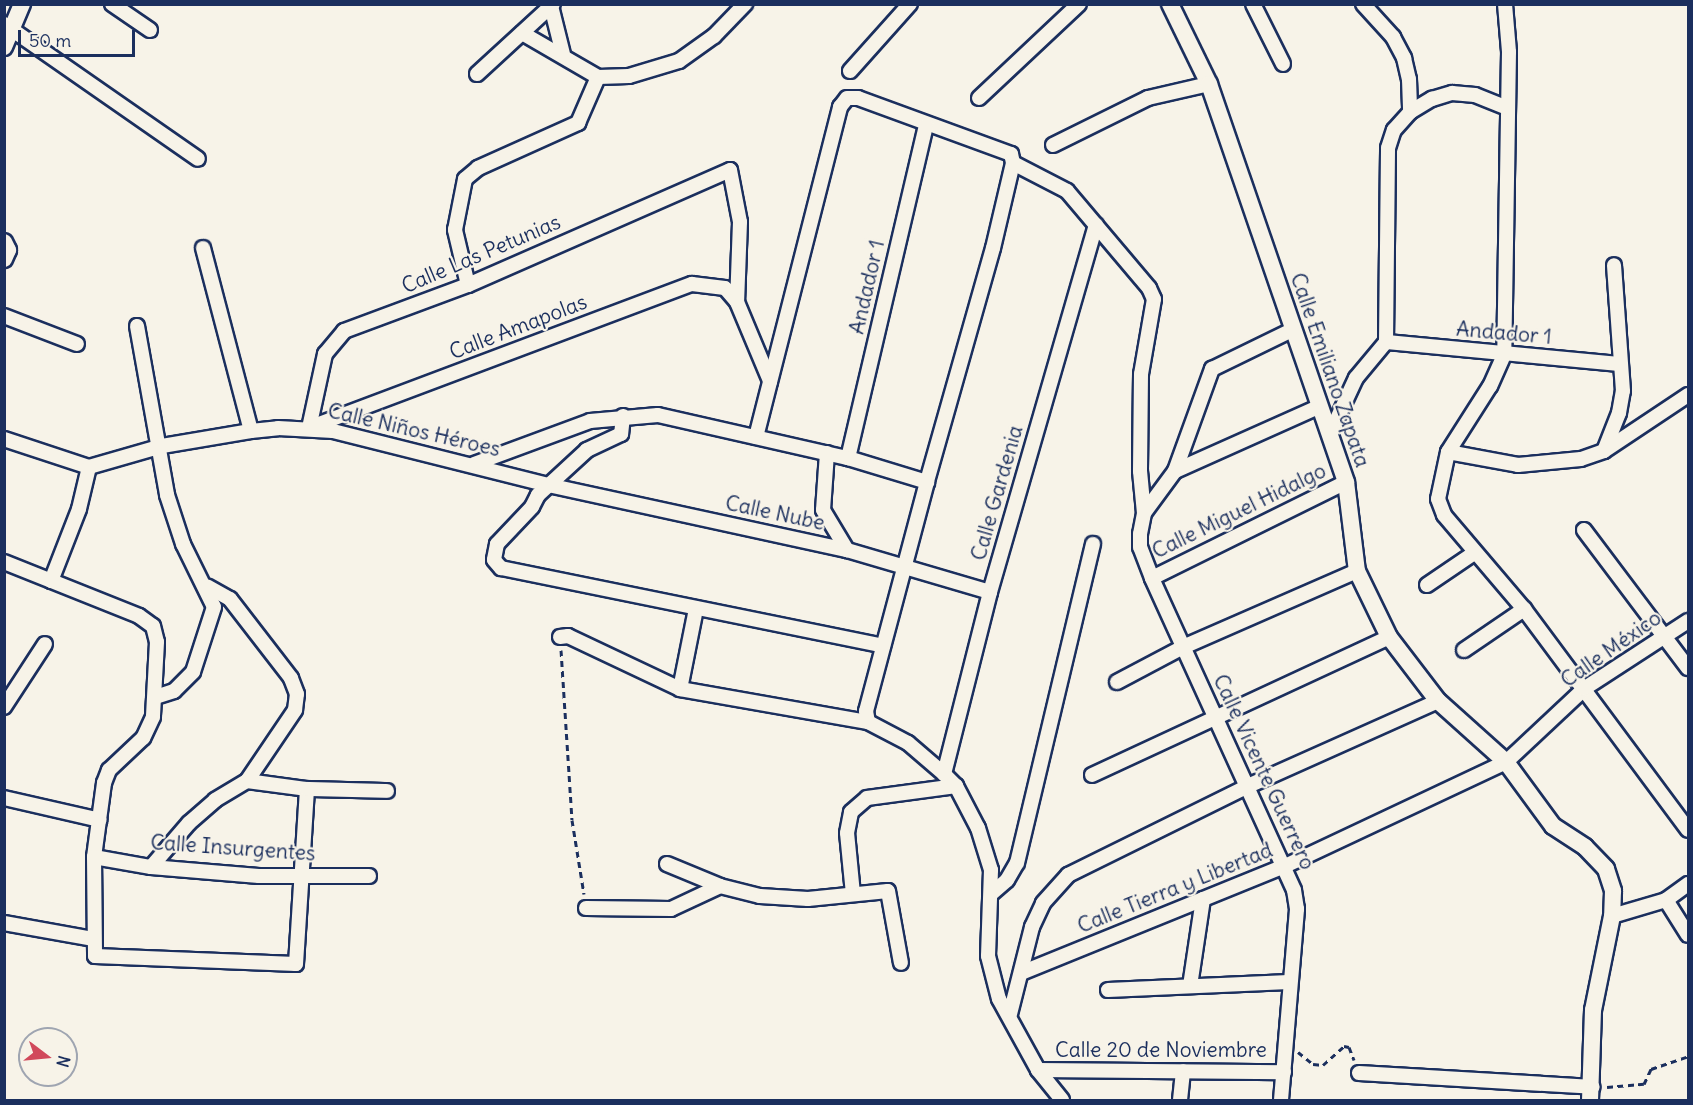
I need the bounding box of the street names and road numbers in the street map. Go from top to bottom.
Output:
street label: Calle Las Petunias [398,209,564,299]
street label: Andador 1 [844,237,890,337]
street label: Calle Emiliano Zapata [1285,270,1375,470]
street label: Calle Amapolas [446,289,590,365]
street label: Andador 1 [1455,316,1553,350]
street label: Calle Niños Héroes [325,398,503,462]
street label: Calle Gardenia [966,423,1028,563]
street label: Calle Miguel Hidalgo [1148,458,1330,564]
street label: Calle Nube [723,490,827,536]
street label: Calle México [1556,605,1666,693]
street label: Calle Vicente Guerrero [1208,670,1320,874]
street label: Calle Insurgentes [150,830,316,866]
street label: Calle Tierra y Libertad [1074,837,1276,939]
street label: Calle 20 de Noviembre [1055,1037,1267,1063]

